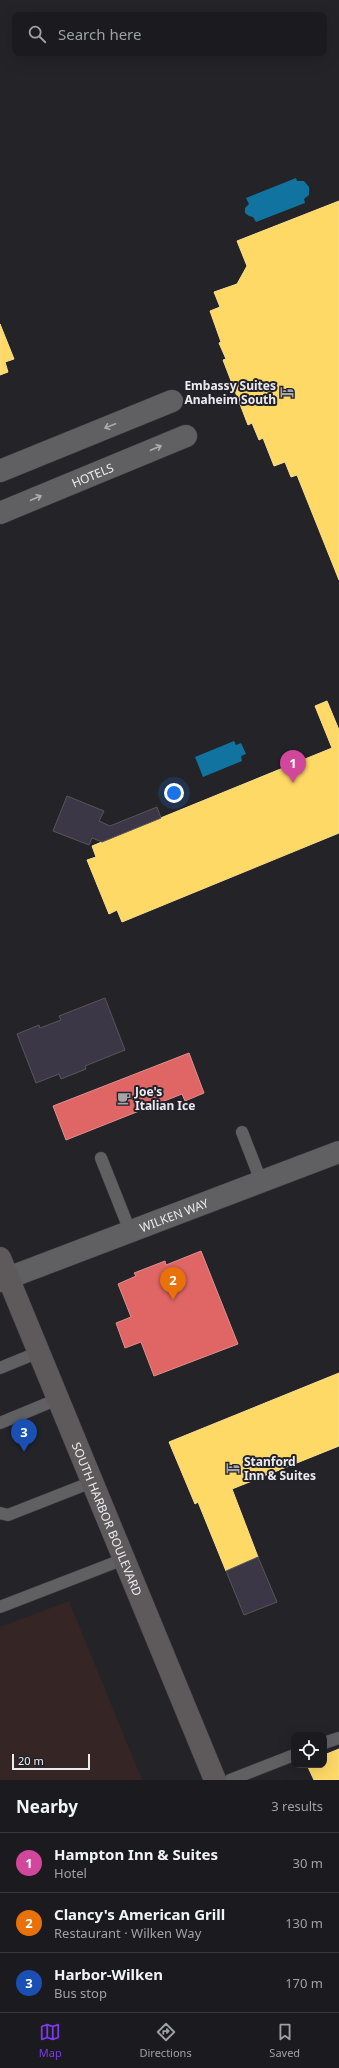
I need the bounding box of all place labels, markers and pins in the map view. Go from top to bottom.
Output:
place label: Embassy Suites Anaheim South [184,377,276,408]
hotel icon: Embassy Suites Anaheim South [279,384,295,400]
pin: 1 [280,750,306,783]
place label: Joe's Italian Ice [134,1083,195,1114]
cafe icon: Joe's Italian Ice [116,1090,132,1106]
pin: 2 [160,1267,186,1300]
pin: 3 [11,1419,37,1452]
place label: Stanford Inn & Suites [244,1453,316,1484]
hotel icon: Stanford Inn & Suites [225,1460,241,1476]

